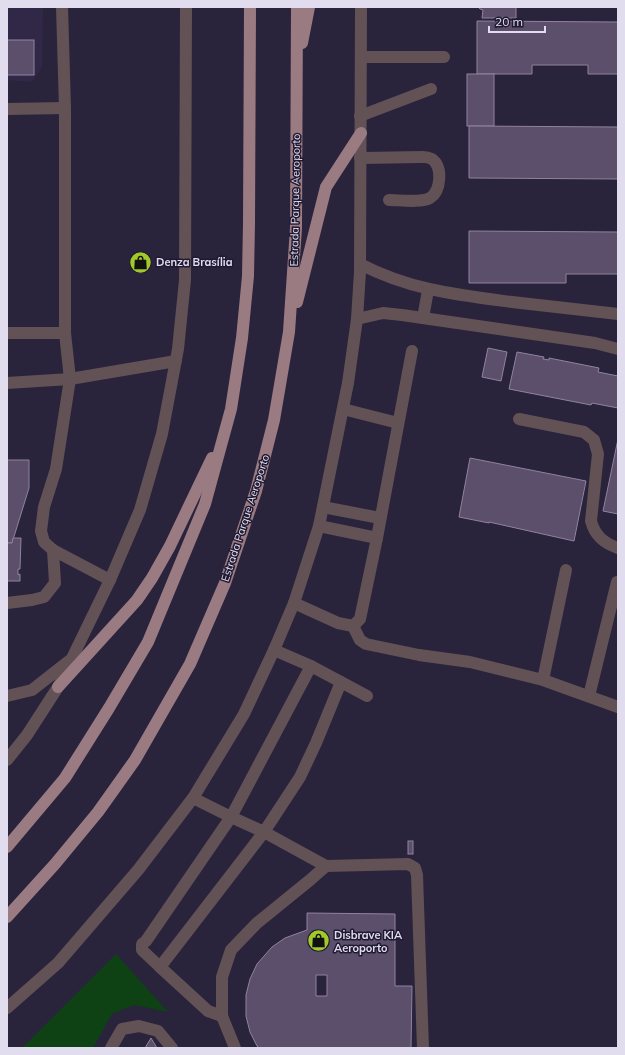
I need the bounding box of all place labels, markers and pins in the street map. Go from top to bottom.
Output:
shop icon: Denza Brasília [128,249,154,275]
place label: Denza Brasília [156,255,233,269]
shop icon: Disbrave KIA Aeroporto [305,928,331,954]
place label: Disbrave KIA Aeroporto [334,928,403,955]

